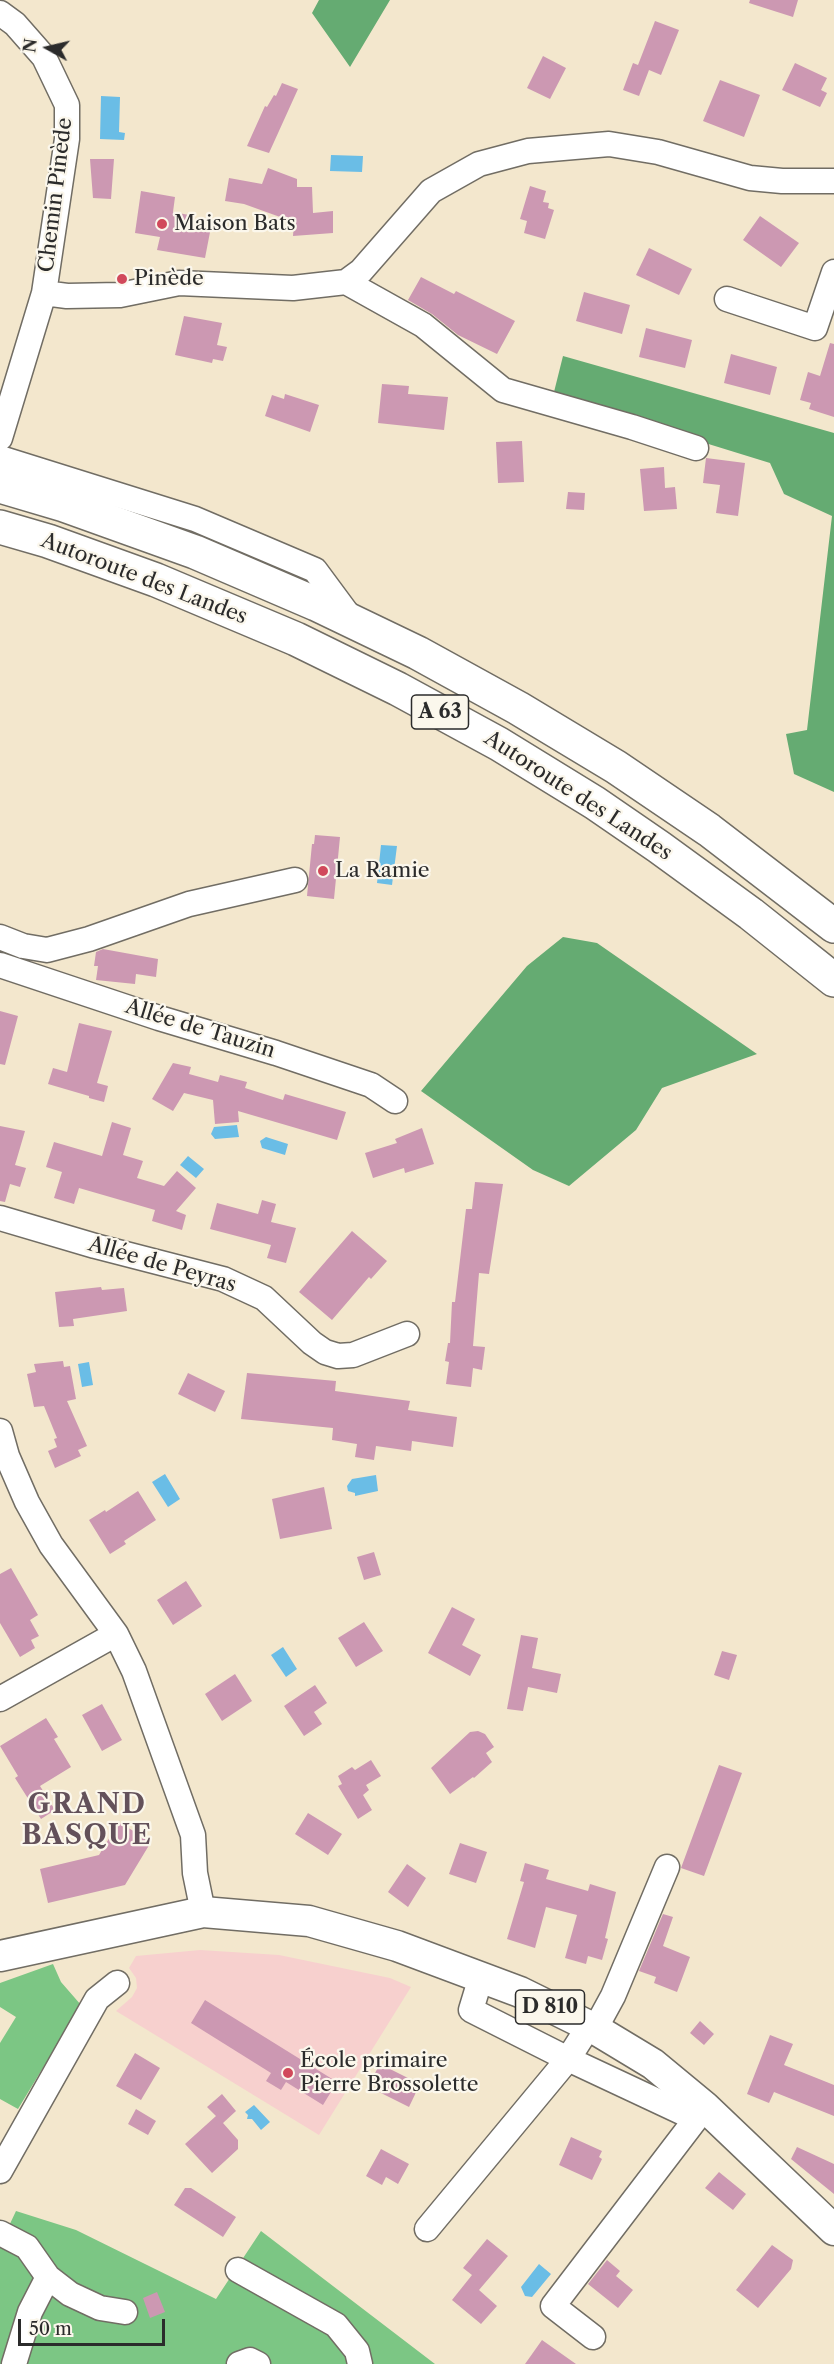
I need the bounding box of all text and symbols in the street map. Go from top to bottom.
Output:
north arrow [18,18,78,78]
text: N [19,37,41,54]
street label: Chemin Pinède [34,116,78,274]
place label: Maison Bats [174,211,296,237]
marker: Maison Bats [155,217,169,231]
place label: Pinède [134,266,204,292]
marker: Pinède [115,272,129,286]
street label: Autoroute des Landes [37,528,251,630]
road number: A 63 [412,695,468,729]
street label: Autoroute des Landes [479,726,677,866]
place label: La Ramie [335,858,430,884]
marker: La Ramie [316,864,330,878]
street label: Allée de Tauzin [122,994,278,1064]
street label: Allée de Peyras [85,1232,239,1298]
district label: GRAND BASQUE [21,1789,153,1852]
road number: D 810 [516,1990,584,2024]
place label: École primaire Pierre Brossolette [300,2048,479,2098]
marker: École primaire Pierre Brossolette [281,2066,295,2080]
scale bar [21,2307,168,2345]
text: 50 m [29,2318,72,2340]

